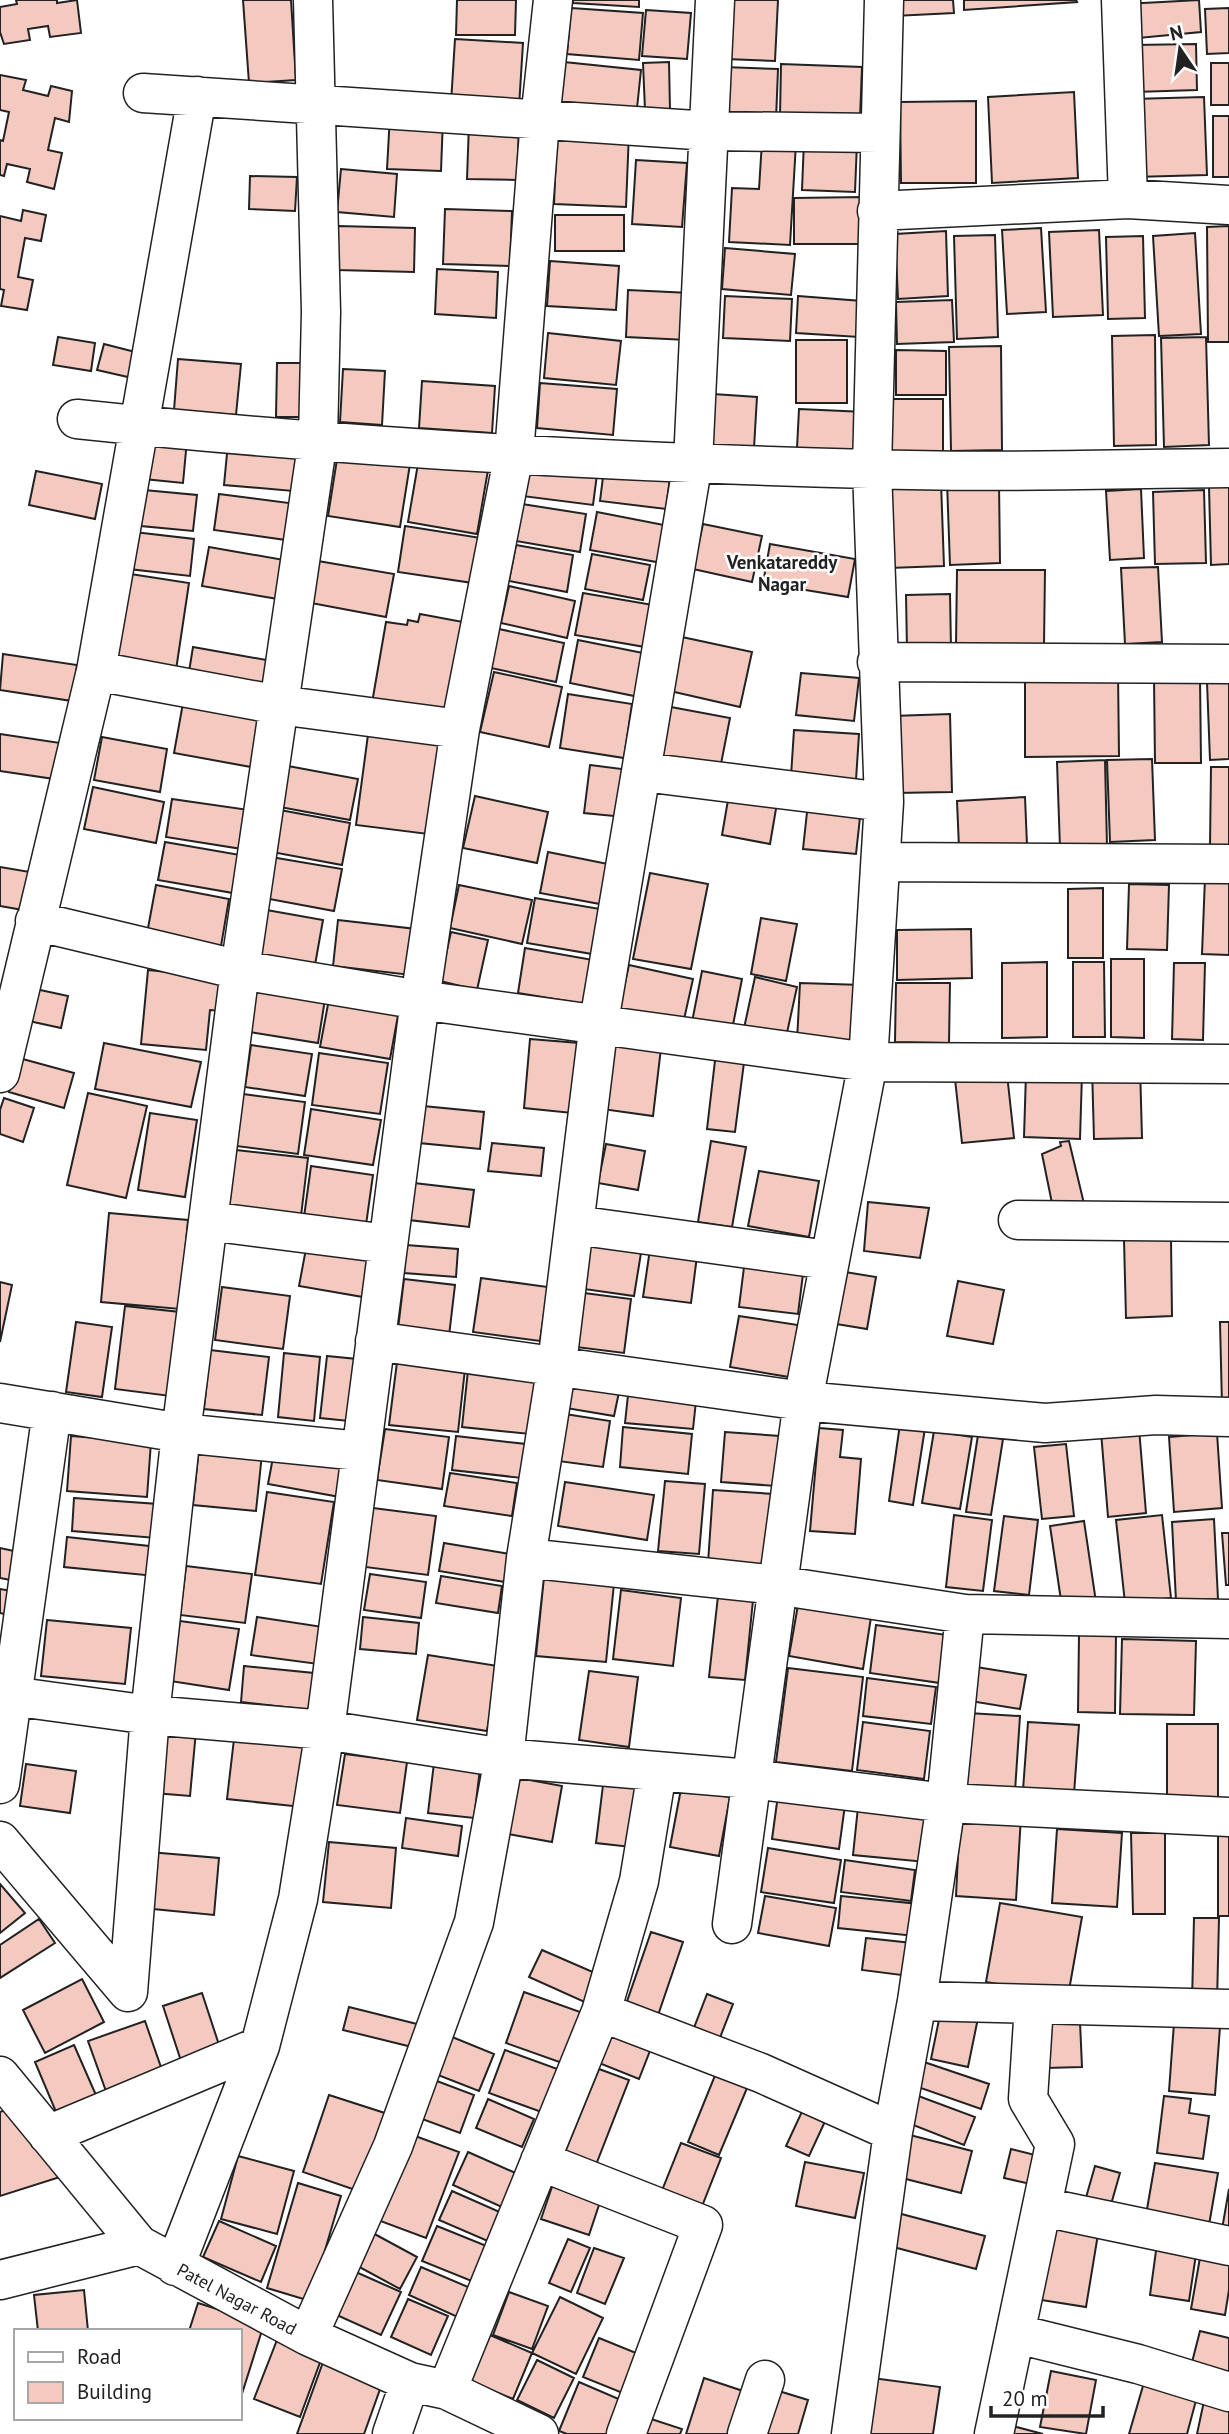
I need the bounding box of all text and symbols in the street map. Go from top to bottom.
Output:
north arrow [1145,14,1215,84]
text: N [1167,19,1185,46]
district label: Venkatareddy Nagar [726,550,838,596]
street label: Patel Nagar Road [173,2258,301,2340]
legend [14,2329,242,2420]
text: Road [77,2343,121,2370]
scale bar [991,2374,1103,2418]
text: Building [77,2378,152,2405]
text: 20 m [1002,2385,1048,2412]

